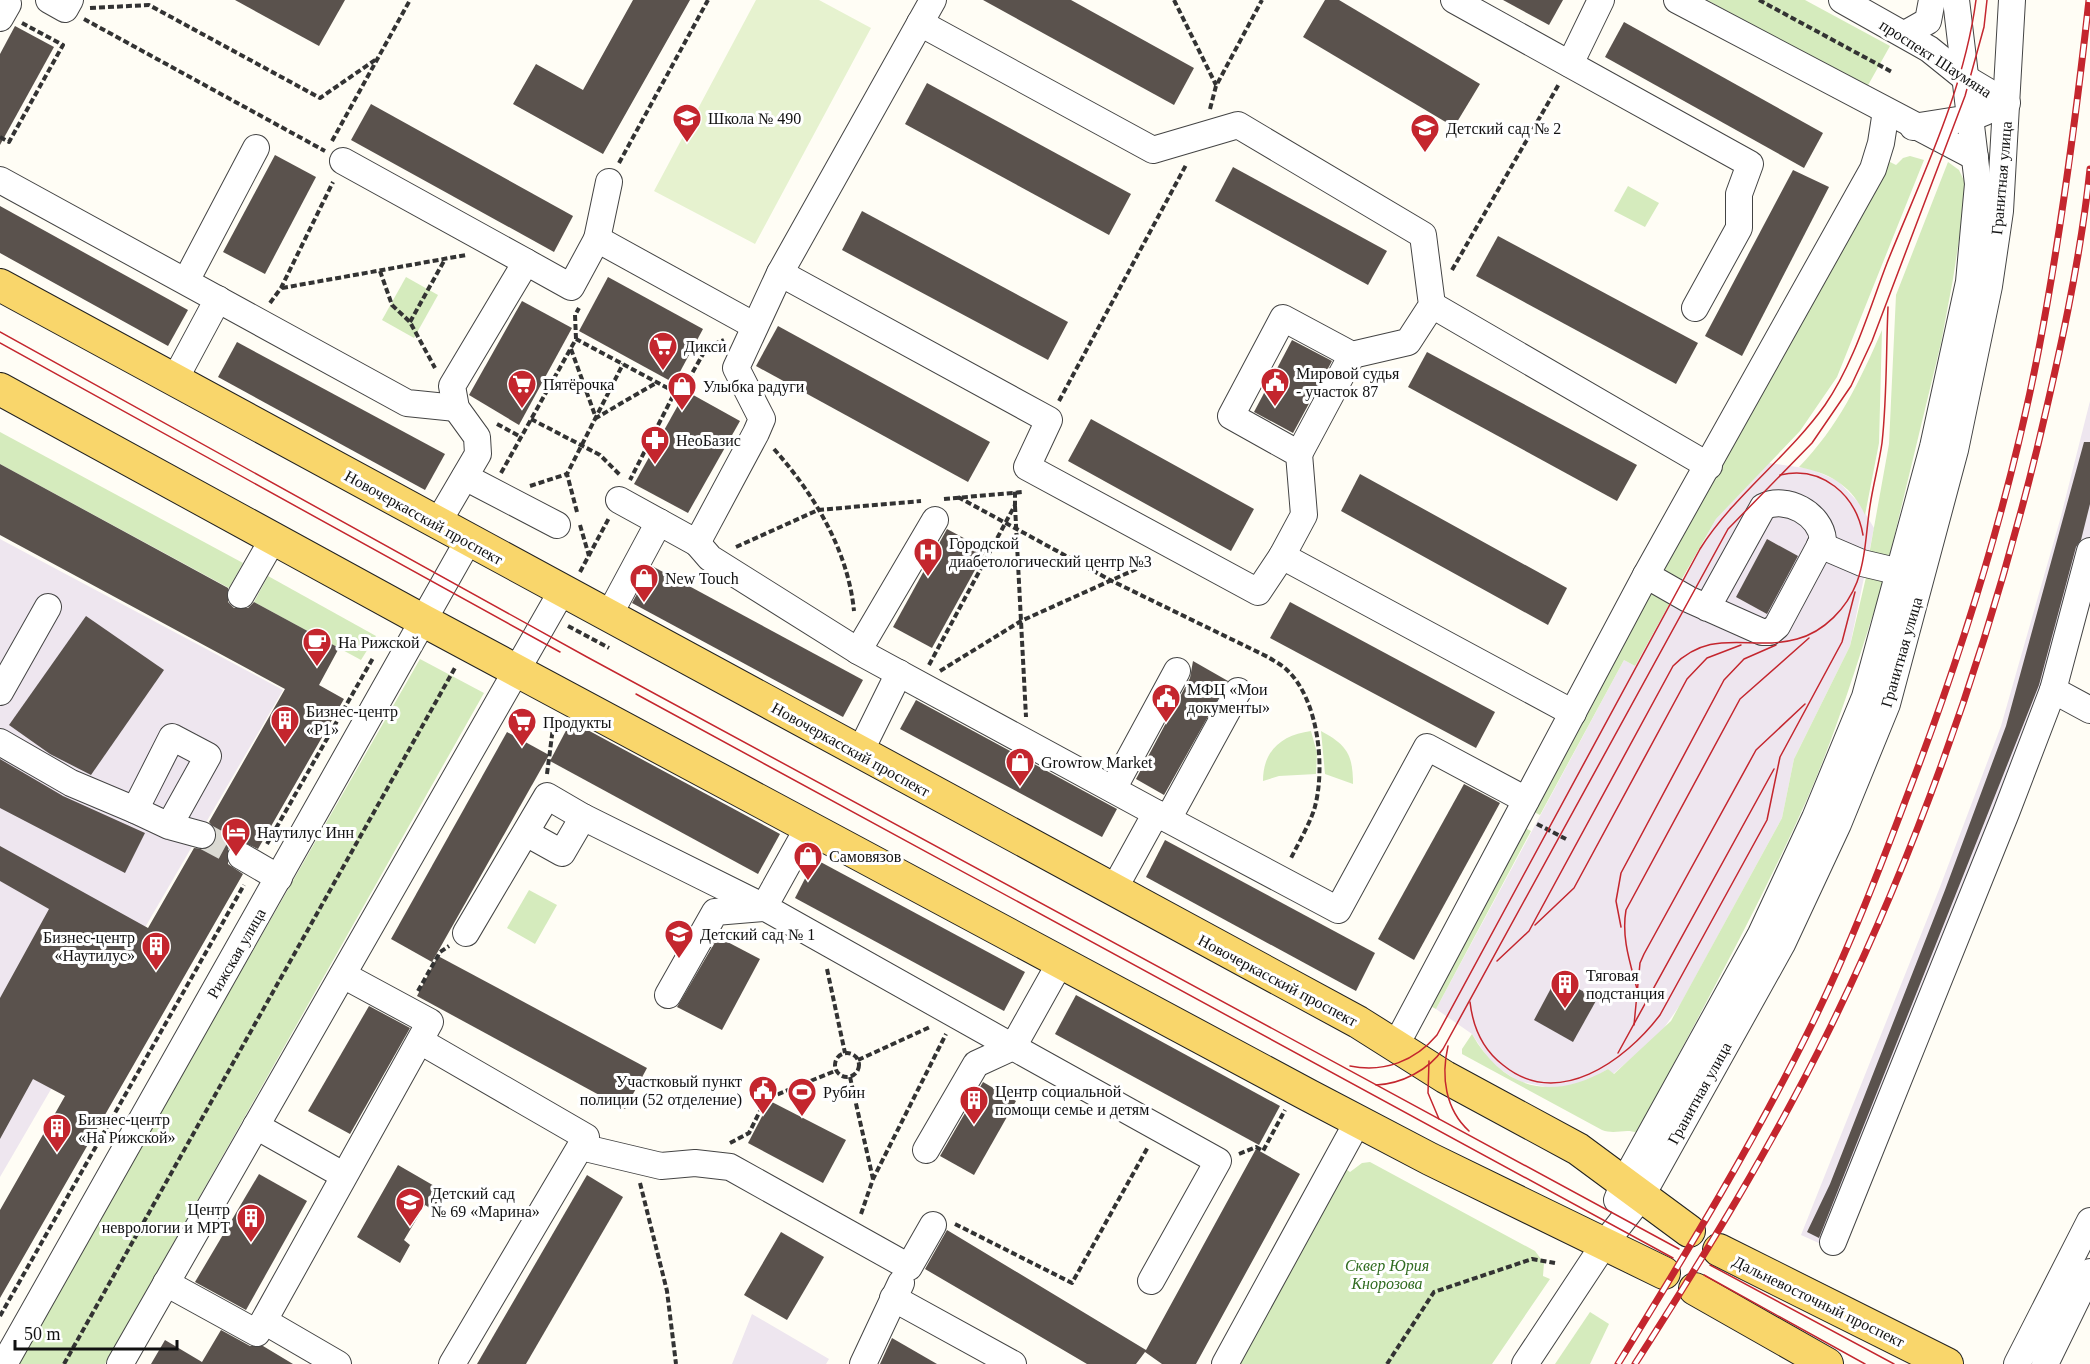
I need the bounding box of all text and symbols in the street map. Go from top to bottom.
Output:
street label: проспект Шаумяна [1876,16,1995,102]
school or university icon: Школа № 490 [671,102,703,144]
place label: Школа № 490 [708,110,801,127]
school or university icon: Детский сад № 2 [1409,112,1441,154]
place label: Детский сад № 2 [1446,120,1561,138]
street label: Гранитная улица [1988,121,2016,236]
supermarket icon: Дикси [647,330,679,372]
place label: Дикси [684,338,727,356]
place label: Мировой судья - участок 87 [1296,365,1400,401]
public building icon: Мировой судья - участок 87 [1259,366,1291,408]
supermarket icon: Пятёрочка [506,368,538,410]
shop icon: Улыбка радуги [666,370,698,412]
place label: Пятёрочка [543,376,614,394]
place label: Улыбка радуги [703,378,805,396]
pharmacy icon: НеоБазис [639,424,671,466]
place label: НеоБазис [676,432,741,449]
street label: Новочеркасский проспект [341,467,506,569]
place label: Городской диабетологический центр №3 [949,535,1152,571]
hospital icon: Городской диабетологический центр №3 [912,536,944,578]
shop icon: New Touch [628,562,660,604]
place label: New Touch [665,570,739,587]
street label: Гранитная улица [1878,595,1926,710]
cafe icon: На Рижской [301,626,333,668]
place label: На Рижской [338,634,420,651]
place label: МФЦ «Мои документы» [1187,681,1270,717]
public building icon: МФЦ «Мои документы» [1150,682,1182,724]
street label: Новочеркасский проспект [768,699,933,801]
place label: Бизнес-центр «Р1» [306,703,398,738]
building icon: Бизнес-центр «Р1» [269,704,301,746]
supermarket icon: Продукты [506,706,538,748]
place label: Продукты [543,714,612,732]
shop icon: Growrow Market [1004,746,1036,788]
place label: Growrow Market [1041,754,1153,771]
hotel icon: Наутилус Инн [220,816,252,858]
place label: Наутилус Инн [257,824,355,842]
shop icon: Самовязов [792,840,824,882]
place label: Самовязов [829,848,902,865]
street label: Рижская улица [204,905,270,1002]
school or university icon: Детский сад № 1 [663,918,695,960]
place label: Детский сад № 1 [700,926,815,944]
place label: Бизнес-центр «Наутилус» [43,929,135,965]
building icon: Бизнес-центр «Наутилус» [140,930,172,972]
street label: Новочеркасский проспект [1195,931,1360,1031]
place label: Тяговая подстанция [1586,967,1665,1003]
building icon: Тяговая подстанция [1549,968,1581,1010]
street label: Гранитная улица [1664,1039,1735,1148]
place label: Участковый пункт полиции (52 отделение) [580,1073,742,1109]
public building icon: Участковый пункт полиции (52 отделение) [747,1074,779,1116]
sports icon: Рубин [786,1076,818,1118]
place label: Центр социальной помощи семье и детям [995,1083,1149,1119]
place label: Рубин [823,1084,865,1102]
building icon: Центр социальной помощи семье и детям [958,1084,990,1126]
place label: Бизнес-центр «На Рижской» [78,1111,176,1146]
building icon: Бизнес-центр «На Рижской» [41,1112,73,1154]
place label: Детский сад № 69 «Марина» [431,1185,540,1221]
school or university icon: Детский сад № 69 «Марина» [394,1186,426,1228]
place label: Центр неврологии и МРТ [102,1201,230,1237]
building icon: Центр неврологии и МРТ [235,1202,267,1244]
street label: Дальневосточный проспект [1730,1252,1907,1351]
park label: Сквер Юрия Кнорозова [1345,1257,1429,1293]
scale bar [15,1313,177,1351]
text: 50 m [24,1324,61,1344]

